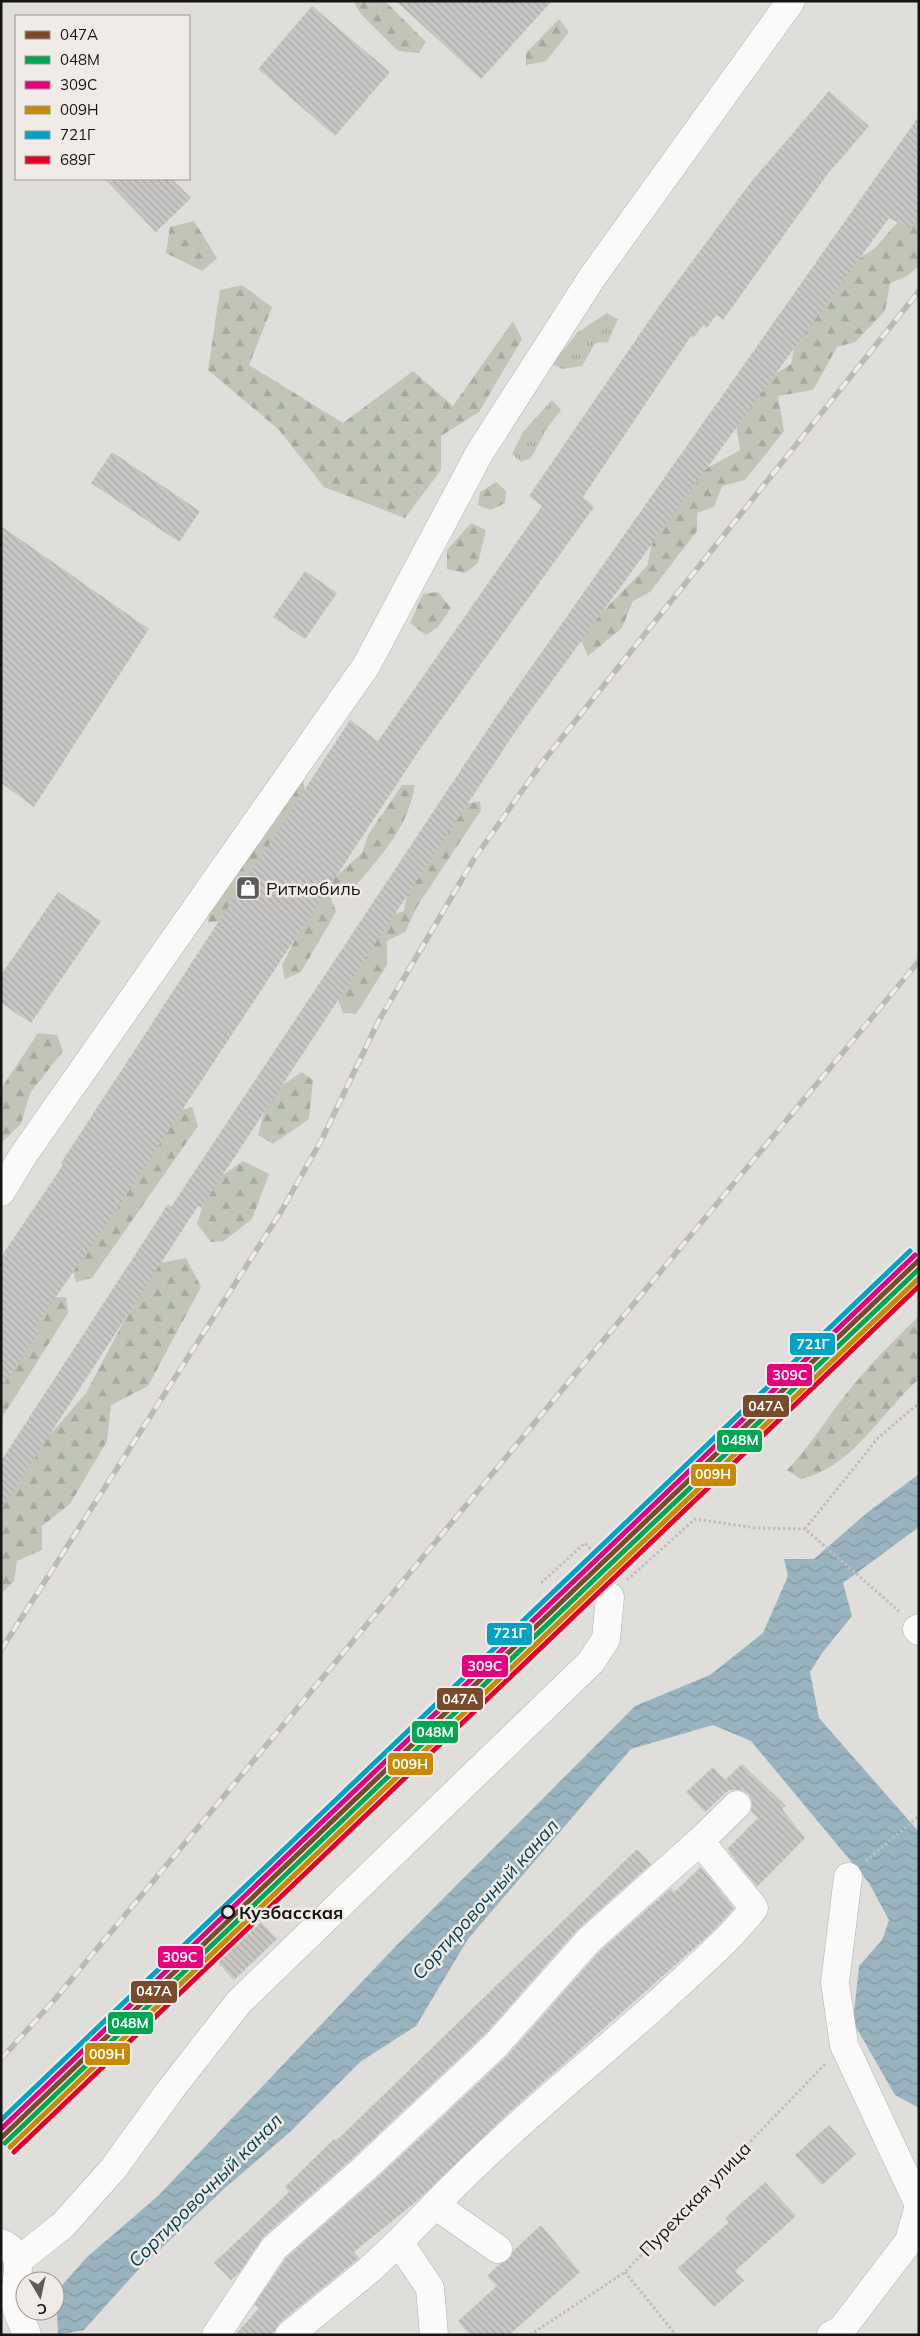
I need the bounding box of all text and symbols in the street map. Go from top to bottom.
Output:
legend [15,15,190,180]
text: 047А [60,25,98,44]
text: 048М [60,50,100,69]
text: 309С [60,75,97,94]
text: 009Н [60,100,99,119]
text: 721Г [60,125,96,144]
text: 689Г [60,150,96,169]
shop icon: Ритмобиль [235,875,261,901]
place label: Ритмобиль [266,877,361,900]
line badge: 721Г [789,1332,836,1356]
text: 721Г [796,1335,830,1353]
line badge: 309С [766,1363,813,1387]
text: 309С [773,1366,807,1384]
line badge: 047А [742,1394,790,1418]
text: 047А [748,1397,784,1415]
line badge: 048М [716,1429,763,1453]
text: 048М [721,1431,759,1449]
line badge: 009Н [690,1463,737,1487]
text: 009Н [695,1465,731,1483]
line badge: 721Г [486,1622,533,1646]
text: 721Г [493,1624,527,1642]
line badge: 309С [461,1654,509,1678]
text: 309С [468,1657,502,1675]
line badge: 047А [436,1687,484,1711]
text: 047А [442,1690,478,1708]
line badge: 048М [411,1720,459,1744]
text: 048М [416,1723,454,1741]
line badge: 009Н [387,1752,434,1776]
text: 009Н [392,1755,428,1773]
water label: Сортировочный канал [406,1814,564,1984]
place label: Кузбасская [239,1901,343,1924]
marker: Кузбасская [221,1905,235,1919]
line badge: 309С [157,1945,204,1969]
text: 309С [163,1948,197,1966]
line badge: 047А [130,1980,178,2004]
text: 047А [136,1982,172,2000]
line badge: 048М [107,2011,154,2035]
text: 048М [111,2014,149,2032]
line badge: 009Н [84,2042,131,2066]
text: 009Н [89,2045,125,2063]
water label: Сортировочный канал [123,2108,287,2272]
street label: Пурехская улица [634,2137,756,2261]
north arrow [15,2271,65,2321]
text: С [36,2299,48,2318]

